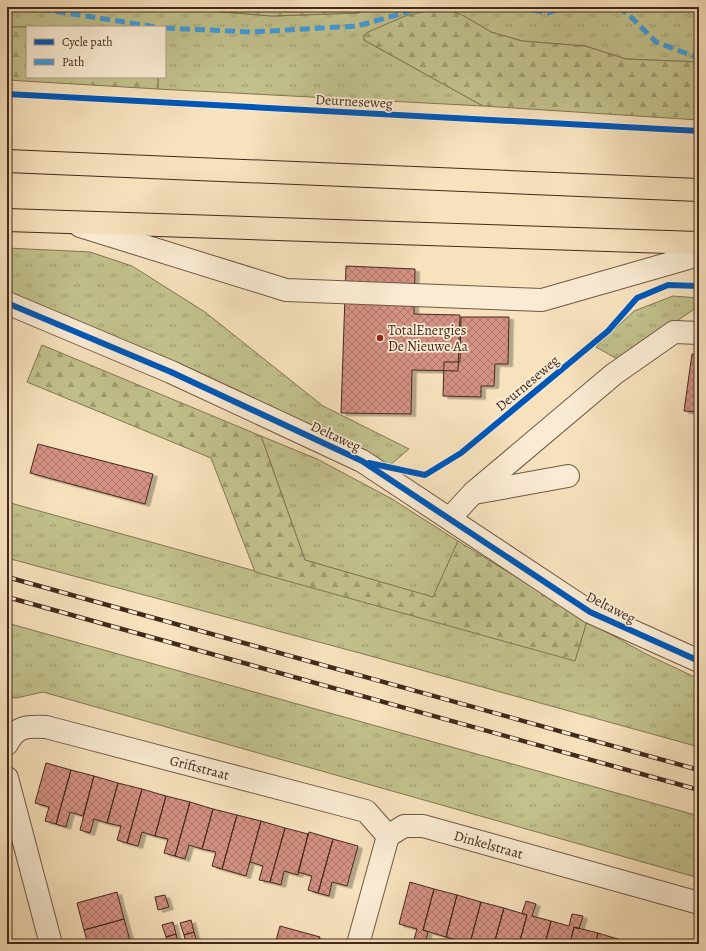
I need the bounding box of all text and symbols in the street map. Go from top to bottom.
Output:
legend [26,26,166,78]
text: Cycle path [62,34,113,50]
text: Path [62,54,85,70]
street label: Deurneseweg [315,90,393,113]
place label: TotalEnergies De Nieuwe Aa [388,321,468,356]
marker: TotalEnergies De Nieuwe Aa [375,333,385,343]
street label: Deurneseweg [491,351,563,416]
street label: Deltaweg [308,417,364,456]
street label: Deltaweg [583,587,639,628]
street label: Griftstraat [168,751,232,785]
street label: Dinkelstraat [452,826,526,864]

